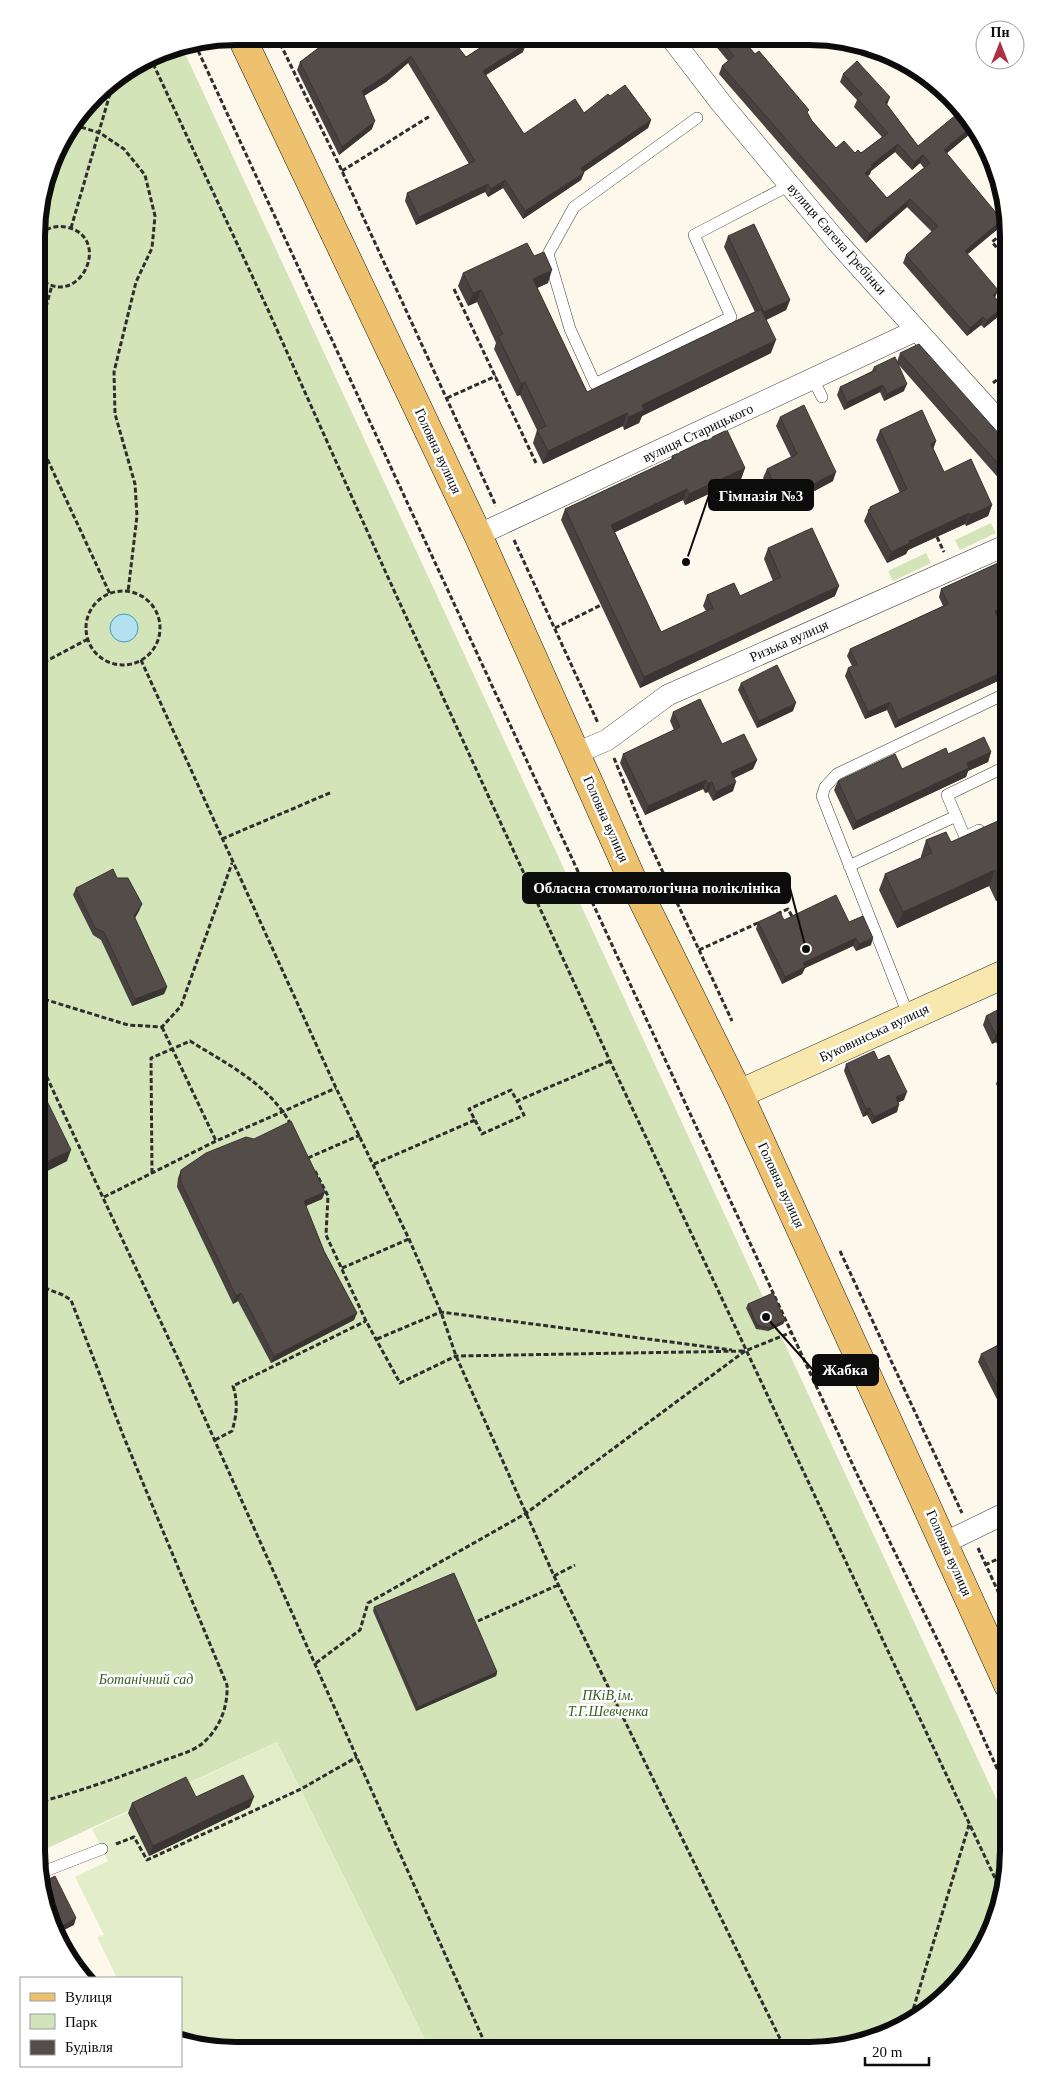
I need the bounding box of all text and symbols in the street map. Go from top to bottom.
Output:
north arrow [975,20,1025,70]
text: Пн [991,25,1009,40]
street label: вулиця Євгена Гребінки [785,180,890,298]
street label: вулиця Старицького [640,401,756,465]
street label: Головна вулиця [412,406,465,497]
callout: Гімназія №3 [709,480,813,510]
text: Гімназія №3 [719,488,803,504]
street label: Ризька вулиця [747,617,831,665]
street label: Головна вулиця [580,774,632,865]
callout: Обласна стоматологічна поліклініка [523,873,790,903]
text: Обласна стоматологічна поліклініка [533,880,781,896]
street label: Буковинська вулиця [817,1001,932,1065]
street label: Головна вулиця [755,1140,808,1231]
callout: Жабка [813,1355,878,1385]
text: Жабка [822,1362,868,1378]
street label: Головна вулиця [923,1508,975,1599]
park label: Ботанічний сад [98,1672,193,1687]
park label: ПКіВ ім. Т.Г.Шевченка [568,1688,648,1719]
legend [20,1977,182,2067]
text: Вулиця [65,1989,112,2005]
text: Парк [65,2014,98,2030]
scale bar [865,2034,929,2066]
text: Будівля [65,2039,113,2055]
text: 20 m [872,2044,903,2060]

